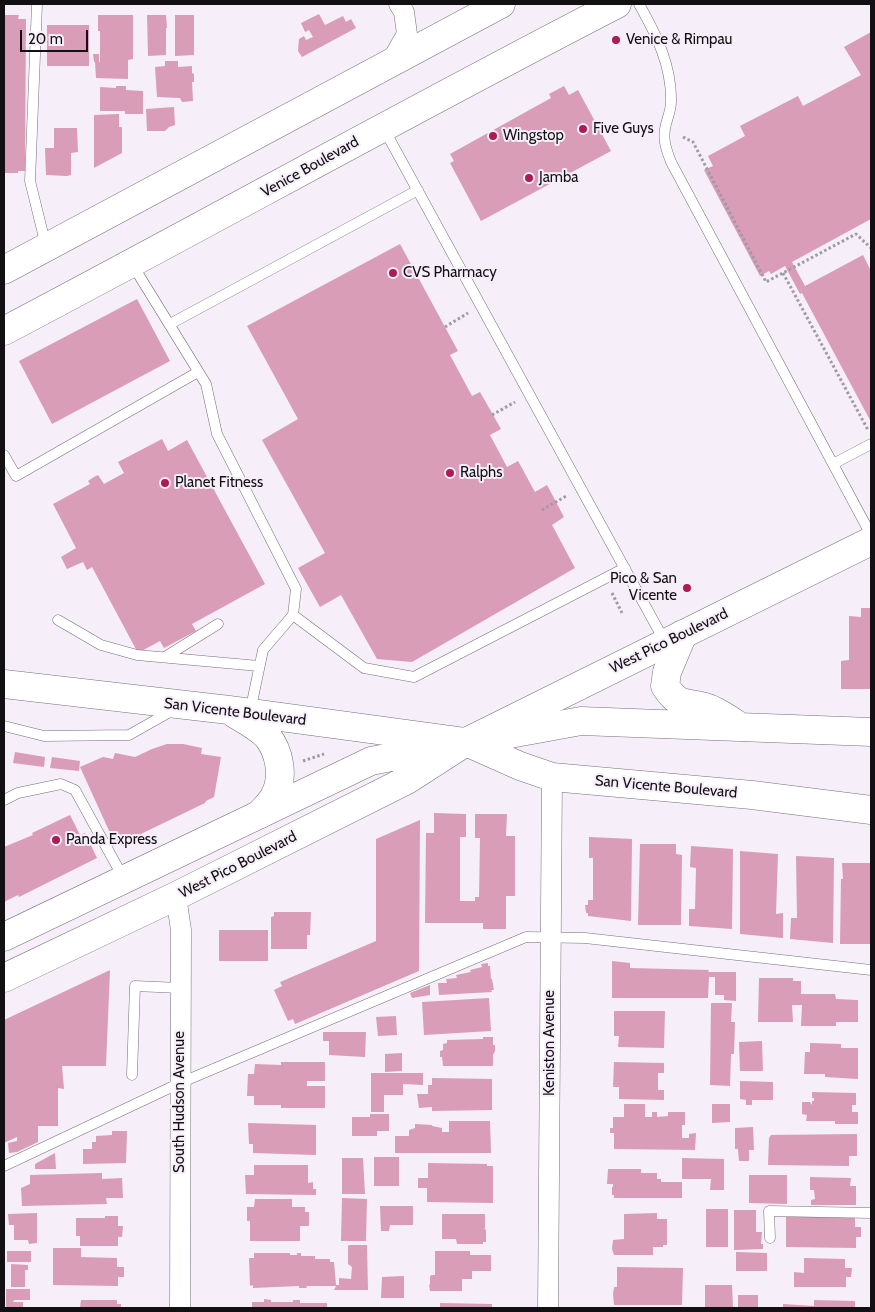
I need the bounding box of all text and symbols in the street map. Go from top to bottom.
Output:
scale bar [22,20,90,52]
text: 20 m [28,30,63,48]
place label: Venice & Rimpau [626,31,732,49]
marker: Venice & Rimpau [610,34,622,46]
place label: Five Guys [593,120,654,138]
marker: Five Guys [577,123,589,135]
place label: Wingstop [503,127,564,145]
marker: Wingstop [487,130,499,142]
street label: Venice Boulevard [258,133,362,201]
place label: Jamba [539,169,579,187]
marker: Jamba [523,172,535,184]
place label: CVS Pharmacy [403,264,497,282]
marker: CVS Pharmacy [387,267,399,279]
place label: Ralphs [460,464,502,482]
marker: Ralphs [444,467,456,479]
place label: Planet Fitness [175,474,263,492]
marker: Planet Fitness [159,477,171,489]
place label: Pico & San Vicente [610,570,677,605]
marker: Pico & San Vicente [681,582,693,594]
street label: West Pico Boulevard [607,605,731,677]
street label: San Vicente Boulevard [163,694,307,730]
street label: San Vicente Boulevard [594,772,738,802]
street label: West Pico Boulevard [176,828,300,902]
place label: Panda Express [66,831,157,849]
marker: Panda Express [50,834,62,846]
street label: Keniston Avenue [541,990,559,1096]
street label: South Hudson Avenue [171,1031,189,1173]

